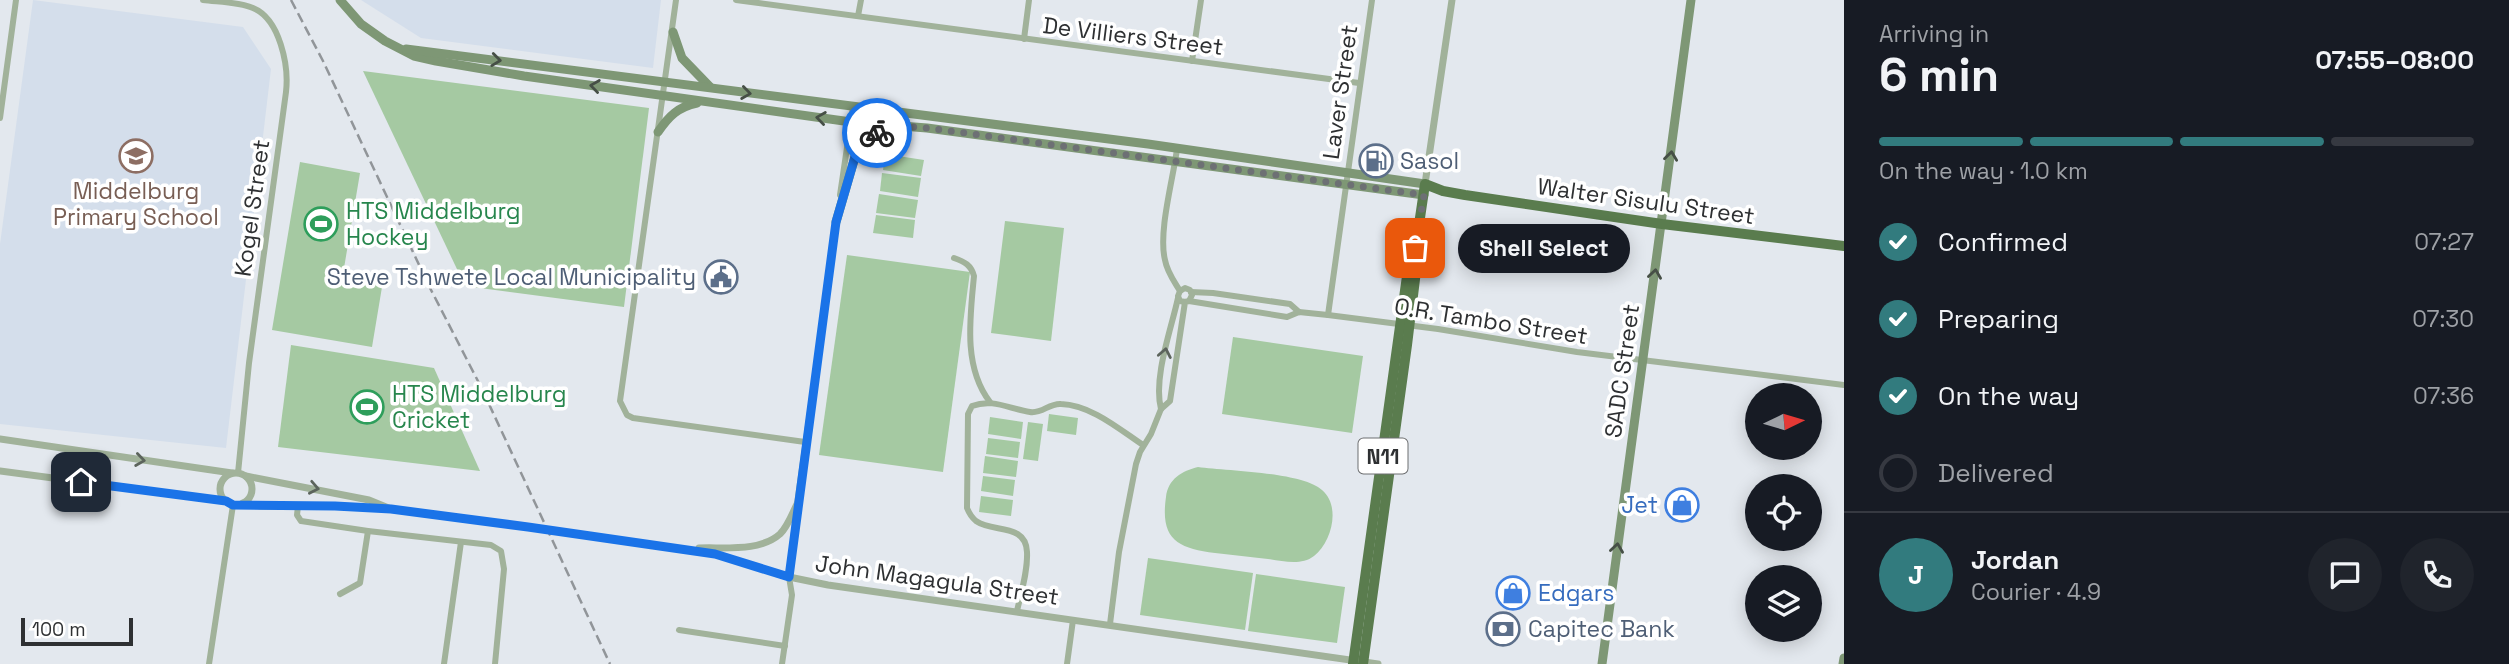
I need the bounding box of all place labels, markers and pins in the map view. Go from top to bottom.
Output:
school or university icon: Middelburg Primary School [117,137,155,175]
fuel station icon: Sasol [1357,142,1395,180]
place label: Sasol [1400,146,1459,176]
place label: Middelburg Primary School [53,176,219,232]
place label: HTS Middelburg Hockey [346,196,521,252]
sports icon: HTS Middelburg Hockey [302,205,340,243]
pin [1385,218,1445,278]
callout: Shell Select [1457,224,1628,272]
public building icon: Steve Tshwete Local Municipality [702,258,740,296]
place label: Steve Tshwete Local Municipality [327,262,696,292]
place label: HTS Middelburg Cricket [392,379,567,435]
sports icon: HTS Middelburg Cricket [348,388,386,426]
pin [51,452,111,512]
shop icon: Jet [1663,486,1701,524]
place label: Jet [1621,490,1658,520]
shop icon: Edgars [1494,574,1532,612]
place label: Edgars [1538,578,1614,608]
bank icon: Capitec Bank [1484,610,1522,648]
place label: Capitec Bank [1528,614,1675,644]

